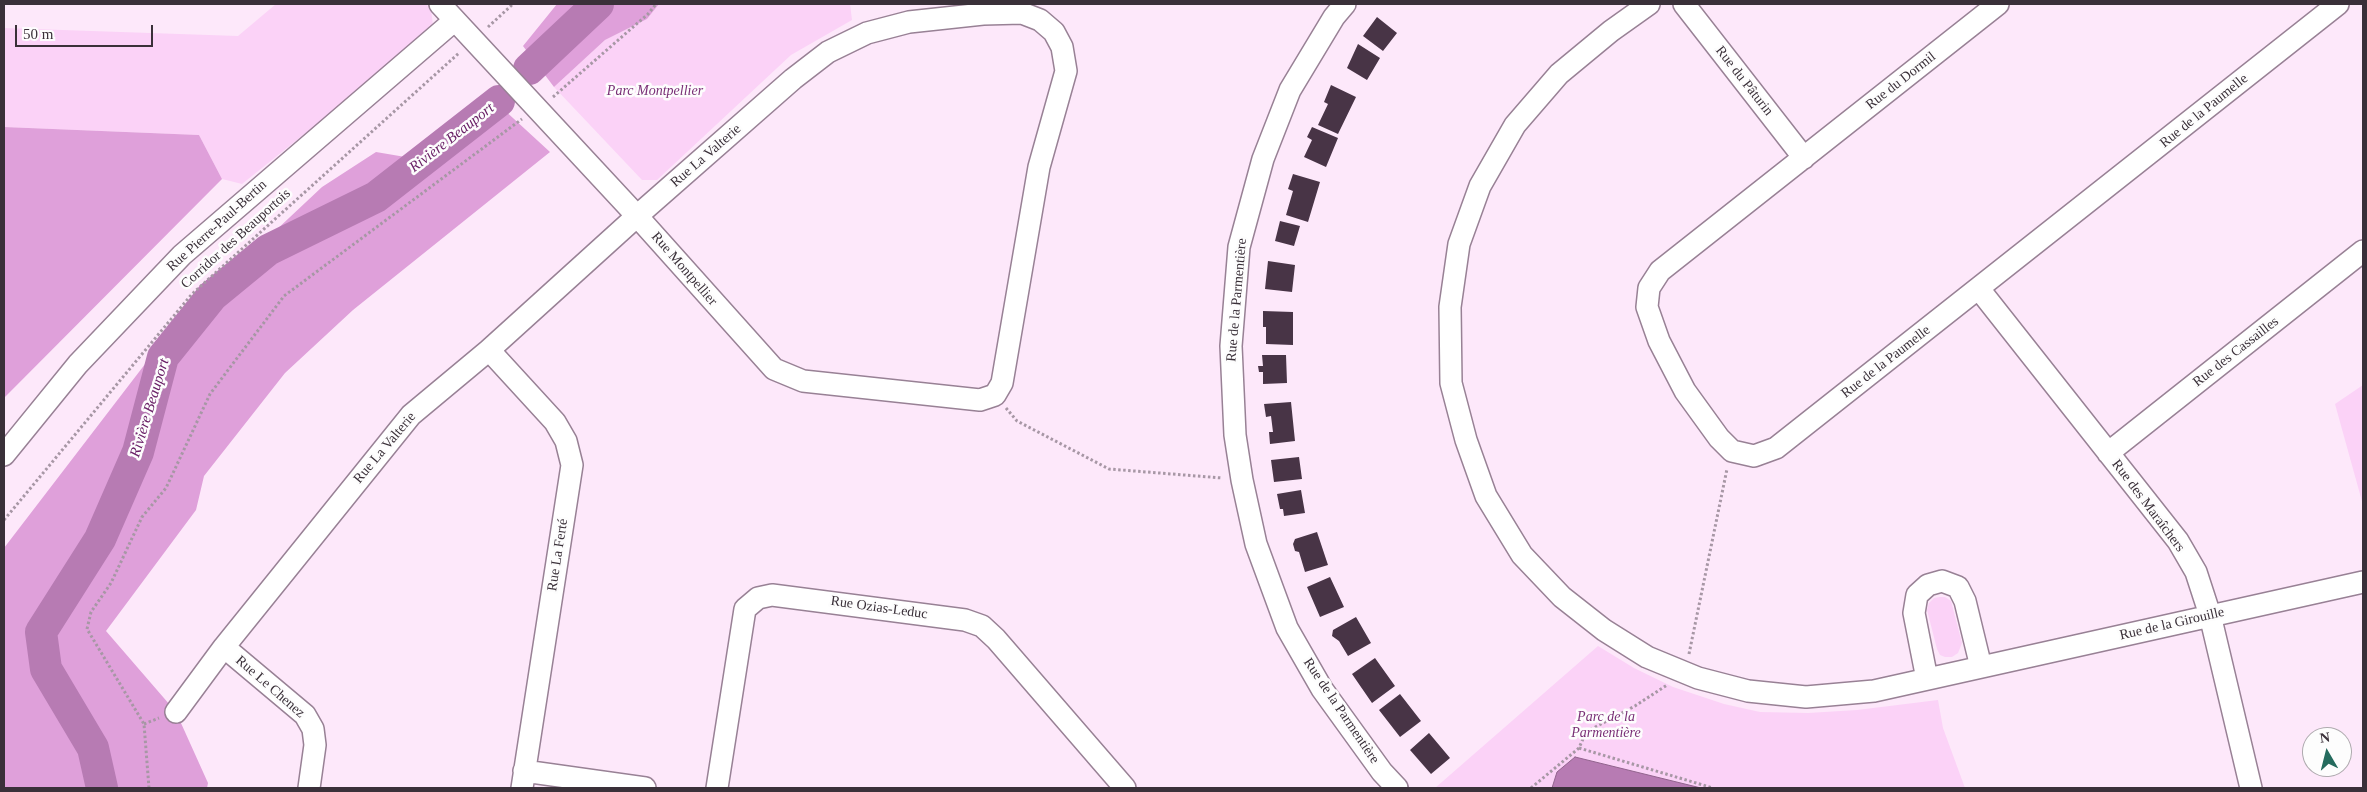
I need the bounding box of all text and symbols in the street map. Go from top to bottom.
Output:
scale bar [18,15,155,47]
text: 50 m [23,26,53,42]
street label: Rue du Pâturin [1712,43,1776,119]
street label: Rue du Dormil [1863,49,1939,113]
street label: Rue de la Paumelle [2157,70,2251,152]
park label: Parc Montpellier [607,83,703,99]
water label: Rivière Beauport [406,99,498,177]
street label: Rue La Valterie [667,121,745,191]
street label: Rue Pierre-Paul-Bertin [164,177,270,275]
street label: Corridor des Beauportois [178,185,294,293]
street label: Rue Montpellier [647,229,721,309]
street label: Rue de la Parmentière [1223,238,1251,362]
street label: Rue des Cassailles [2190,313,2282,391]
street label: Rue de la Paumelle [1838,322,1934,402]
water label: Rivière Beauport [126,356,174,460]
street label: Rue La Valterie [350,409,420,487]
street label: Rue des Maraîchers [2108,457,2188,555]
street label: Rue La Ferté [544,518,572,592]
street label: Rue Ozias-Leduc [830,593,928,623]
street label: Rue de la Girouille [2118,604,2226,644]
street label: Rue Le Chenez [232,652,308,722]
street label: Rue de la Parmentière [1299,655,1383,767]
park label: Parc de la Parmentière [1571,709,1641,742]
north arrow [2302,727,2352,777]
text: N [2319,730,2331,746]

